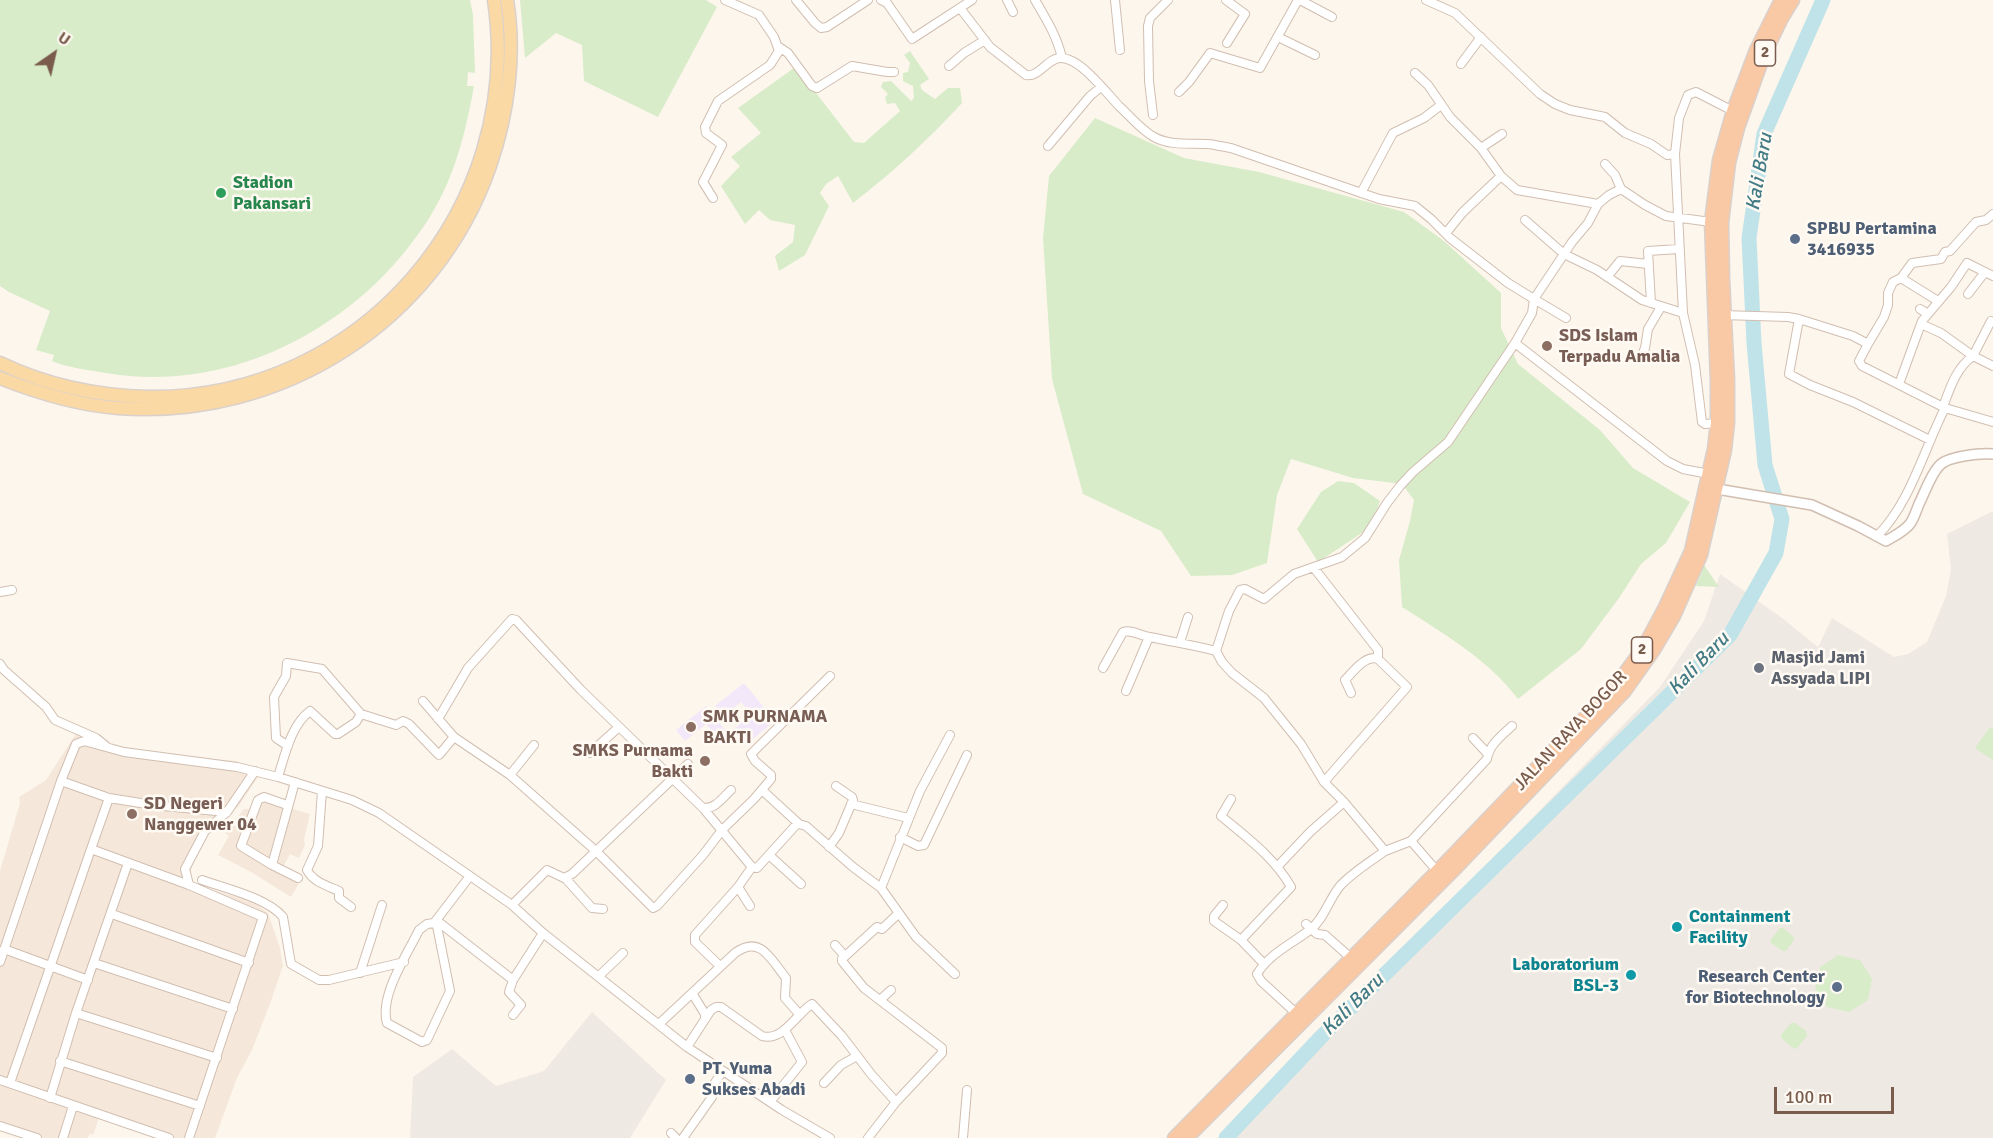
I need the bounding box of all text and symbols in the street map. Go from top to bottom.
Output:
north arrow [24,24,84,84]
text: U [54,28,74,50]
road number: 2 [1754,40,1776,66]
water label: Kali Baru [1741,131,1779,213]
place label: Stadion Pakansari [233,172,311,214]
marker: Stadion Pakansari [214,186,228,200]
place label: SPBU Pertamina 3416935 [1807,218,1937,260]
marker: SPBU Pertamina 3416935 [1788,232,1802,246]
place label: SDS Islam Terpadu Amalia [1559,325,1680,368]
marker: SDS Islam Terpadu Amalia [1540,339,1554,353]
water label: Kali Baru [1663,628,1735,700]
road number: 2 [1632,637,1652,663]
place label: Masjid Jami Assyada LIPI [1771,647,1871,690]
marker: Masjid Jami Assyada LIPI [1752,661,1766,675]
street label: JALAN RAYA BOGOR [1510,667,1632,795]
place label: SMK PURNAMA BAKTI [703,706,827,748]
marker: SMK PURNAMA BAKTI [684,720,698,734]
place label: SMKS Purnama Bakti [573,740,693,783]
marker: SMKS Purnama Bakti [698,754,712,768]
place label: SD Negeri Nanggewer 04 [144,793,257,836]
marker: SD Negeri Nanggewer 04 [125,807,139,821]
place label: Containment Facility [1689,906,1790,948]
marker: Containment Facility [1670,920,1684,934]
place label: Laboratorium BSL-3 [1512,954,1619,996]
place label: Research Center for Biotechnology [1686,966,1825,1008]
marker: Laboratorium BSL-3 [1624,968,1638,982]
water label: Kali Baru [1317,969,1389,1041]
marker: Research Center for Biotechnology [1830,980,1844,994]
place label: PT. Yuma Sukses Abadi [702,1058,805,1100]
marker: PT. Yuma Sukses Abadi [683,1072,697,1086]
scale bar [1777,1075,1897,1113]
text: 100 m [1785,1086,1832,1108]

